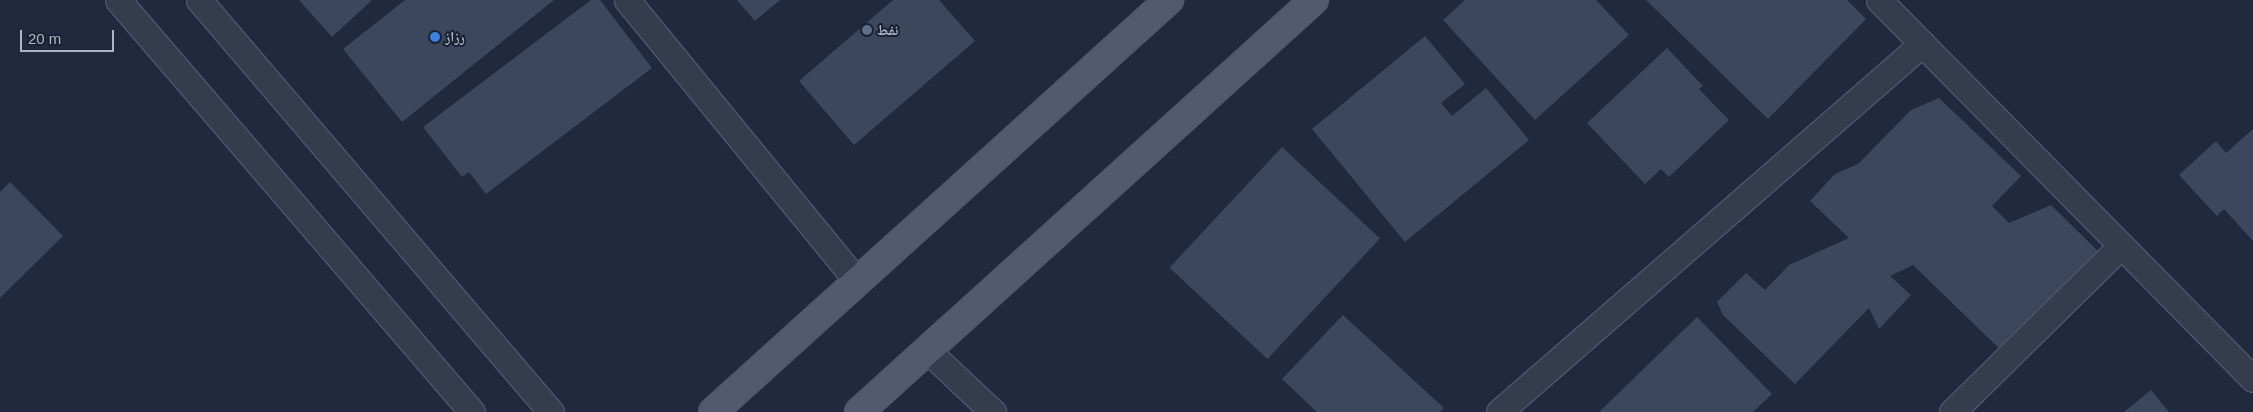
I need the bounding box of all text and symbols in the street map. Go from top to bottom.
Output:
scale bar [22,20,116,52]
place label: نفط [877,22,898,38]
marker: نفط [861,24,873,36]
place label: رزاز [445,29,465,45]
text: 20 m [28,30,61,47]
marker: رزاز [429,31,441,43]

